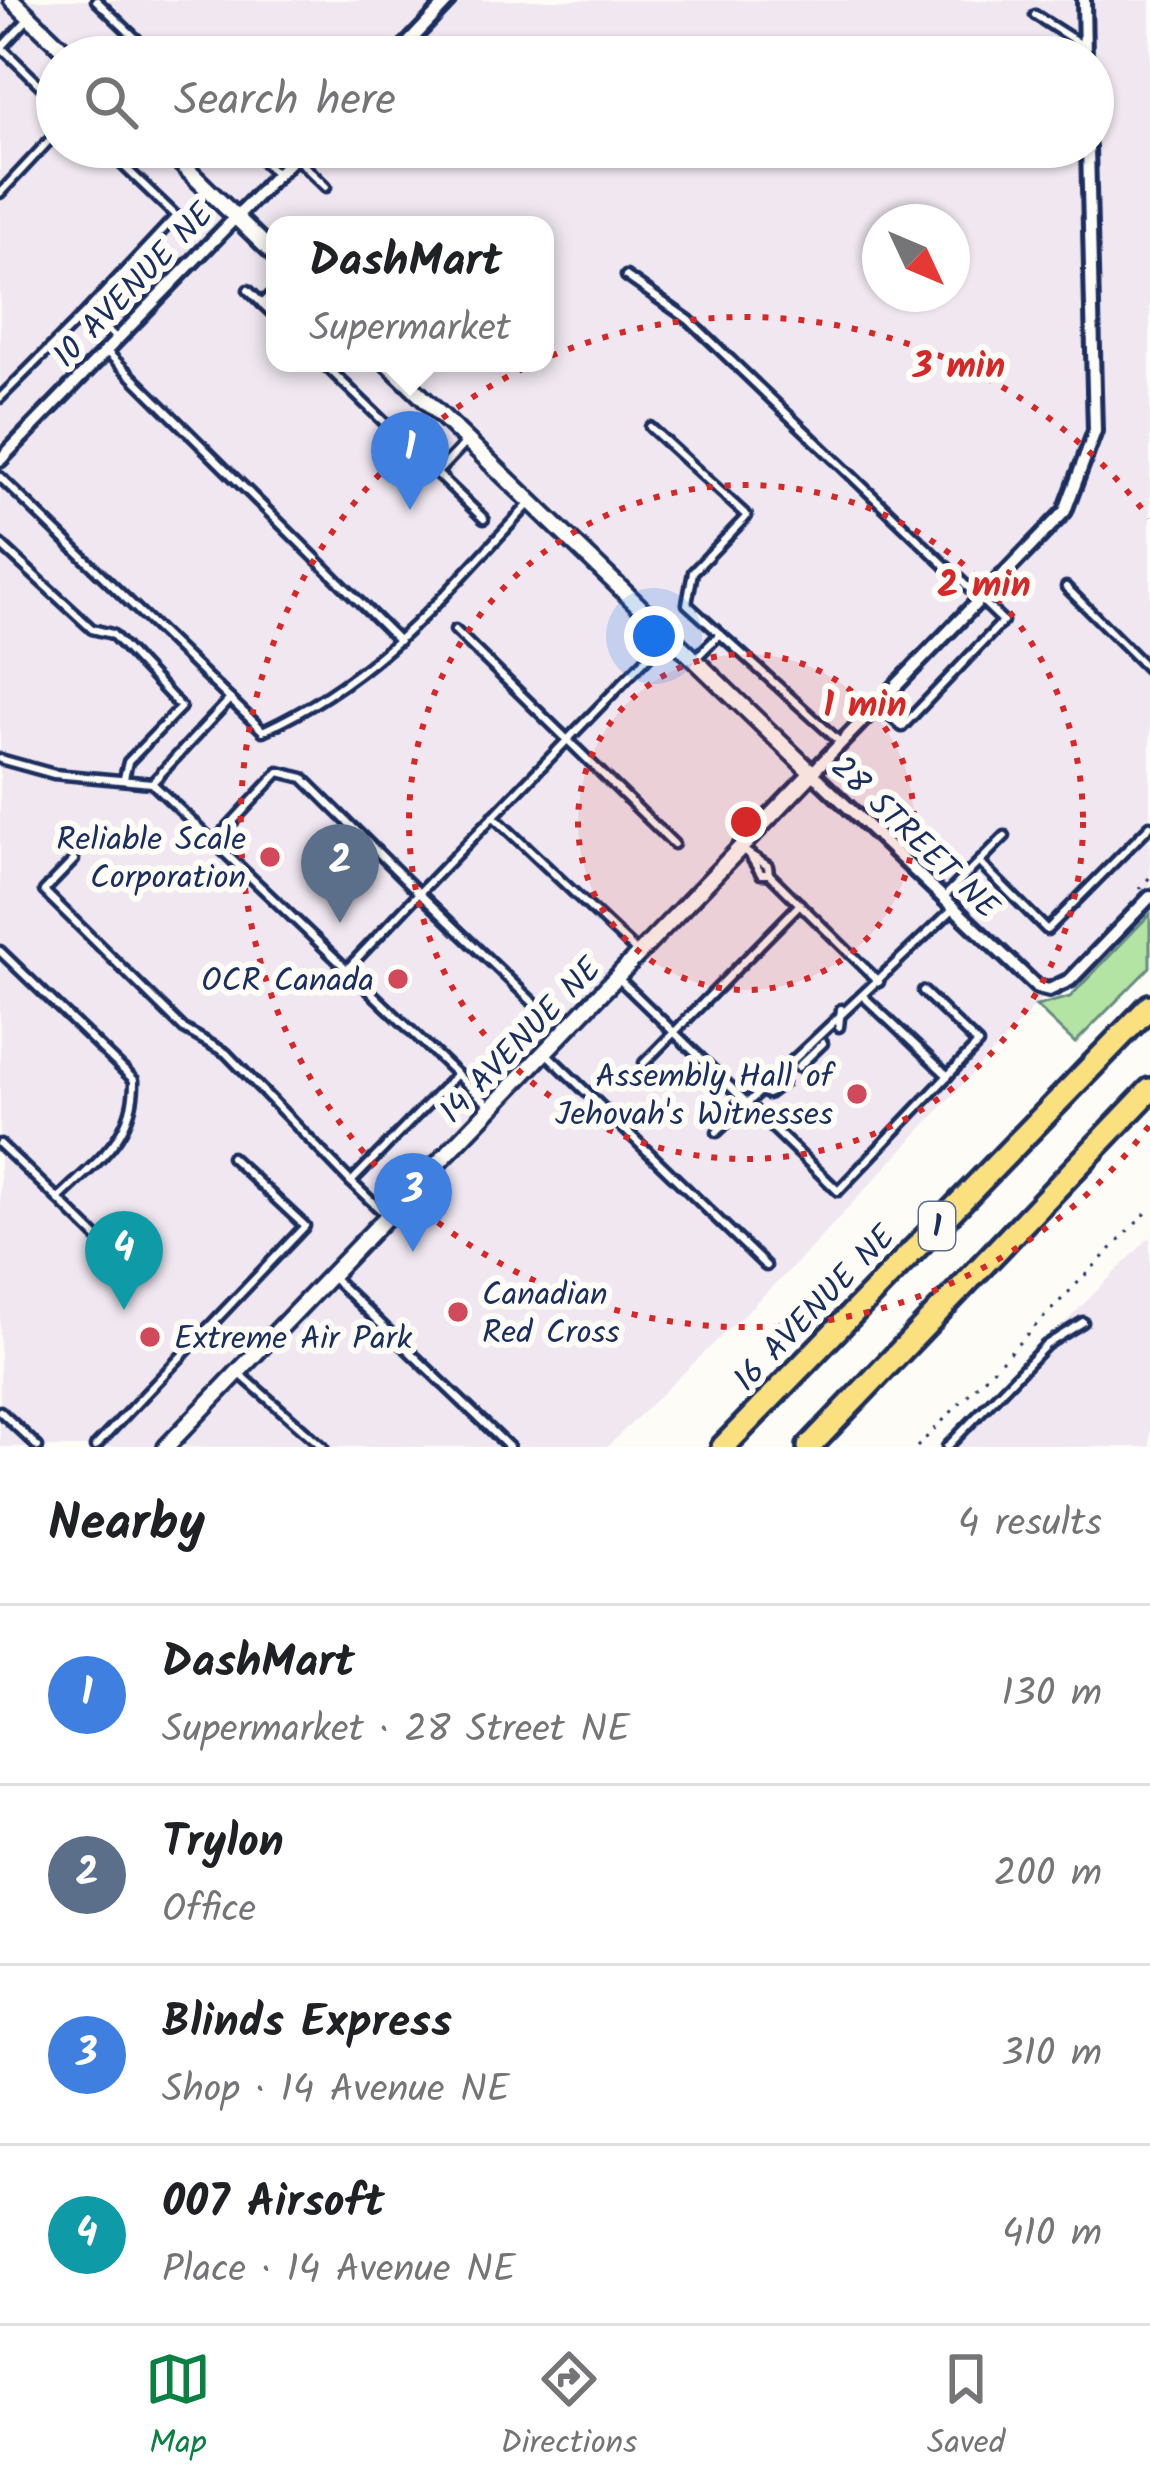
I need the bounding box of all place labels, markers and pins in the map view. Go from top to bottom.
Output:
pin: 1 [371,411,449,510]
centre of rings [725,801,767,843]
place label: Reliable Scale Corporation [56,815,246,906]
pin: 2 [301,824,379,923]
marker: Reliable Scale Corporation [257,844,283,870]
place label: OCR Canada [201,956,374,1009]
marker: OCR Canada [385,966,411,992]
place label: Assembly Hall of Jehovah's Witnesses [555,1052,837,1143]
marker: Assembly Hall of Jehovah's Witnesses [844,1081,870,1107]
pin: 3 [374,1153,452,1252]
pin: 4 [85,1211,163,1310]
place label: Canadian Red Cross [482,1270,620,1361]
marker: Canadian Red Cross [445,1299,471,1325]
place label: Extreme Air Park [174,1314,413,1367]
marker: Extreme Air Park [137,1324,163,1350]

